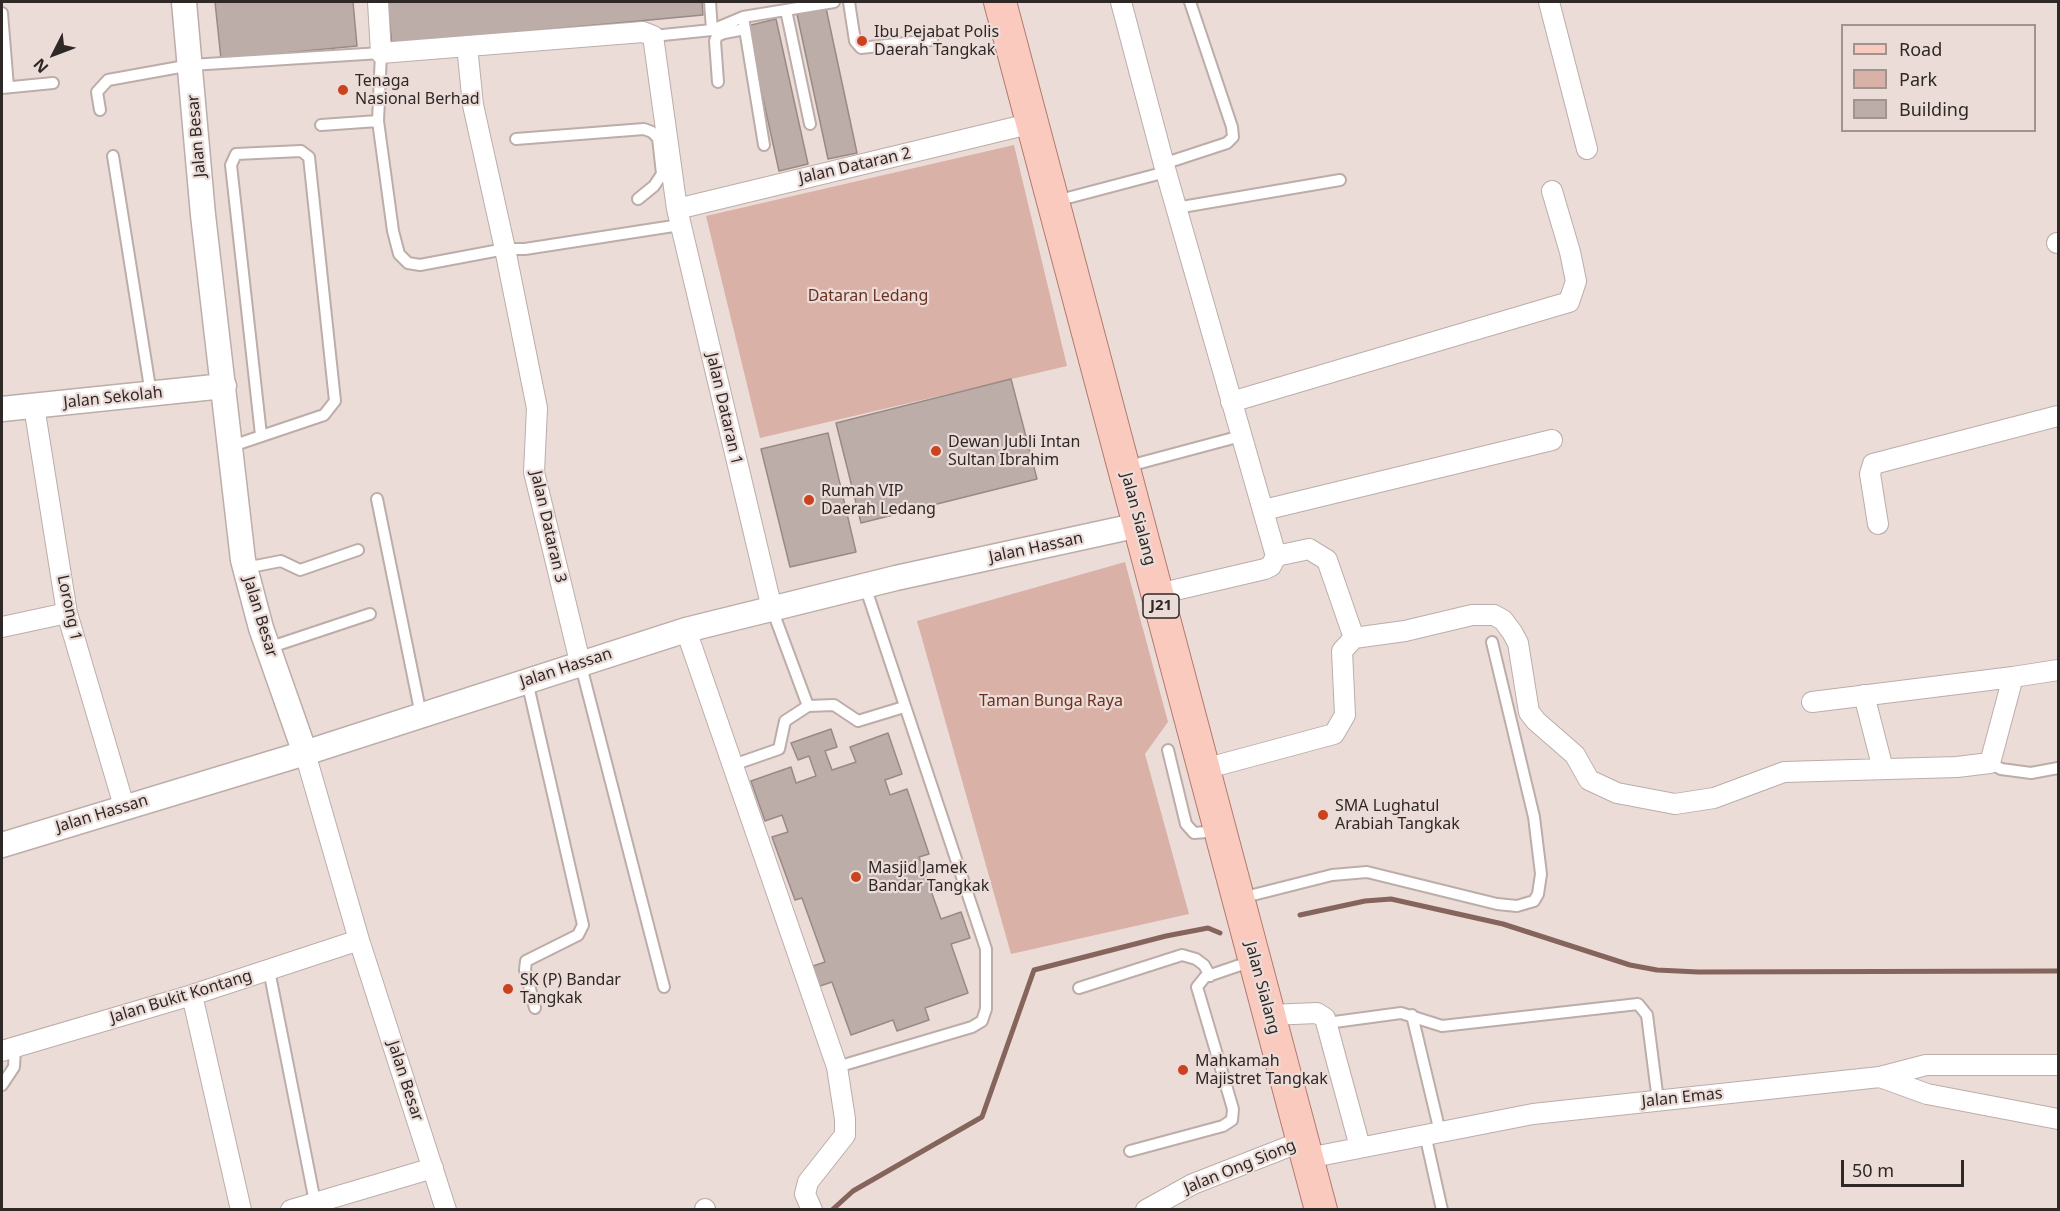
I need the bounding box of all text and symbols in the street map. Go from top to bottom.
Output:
place label: Ibu Pejabat Polis Daerah Tangkak [874,22,999,60]
north arrow [24,24,84,84]
legend [1841,24,2036,132]
marker: Ibu Pejabat Polis Daerah Tangkak [855,34,869,48]
text: Road [1899,37,1942,61]
text: N [28,54,53,78]
text: Park [1899,67,1937,91]
place label: Tenaga Nasional Berhad [355,71,479,109]
marker: Tenaga Nasional Berhad [336,83,350,97]
street label: Jalan Besar [184,94,210,178]
text: Building [1899,97,1969,121]
street label: Jalan Dataran 2 [797,144,913,188]
park label: Dataran Ledang [808,286,928,306]
street label: Jalan Dataran 1 [702,351,746,467]
street label: Jalan Sekolah [63,383,163,413]
place label: Dewan Jubli Intan Sultan Ibrahim [948,432,1080,470]
marker: Dewan Jubli Intan Sultan Ibrahim [929,444,943,458]
street label: Jalan Dataran 3 [526,469,570,585]
street label: Jalan Sialang [1116,471,1160,567]
place label: Rumah VIP Daerah Ledang [821,481,936,519]
marker: Rumah VIP Daerah Ledang [802,493,816,507]
street label: Jalan Hassan [987,529,1085,567]
street label: Lorong 1 [53,573,85,643]
street label: Jalan Besar [239,574,281,660]
road number: J21 [1143,594,1179,618]
street label: Jalan Hassan [518,644,614,692]
park label: Taman Bunga Raya [979,691,1123,711]
street label: Jalan Hassan [54,791,150,837]
place label: SMA Lughatul Arabiah Tangkak [1335,796,1460,834]
marker: SMA Lughatul Arabiah Tangkak [1316,808,1330,822]
place label: Masjid Jamek Bandar Tangkak [868,858,989,896]
marker: Masjid Jamek Bandar Tangkak [849,870,863,884]
street label: Jalan Sialang [1240,940,1284,1036]
street label: Jalan Bukit Kontang [108,966,254,1028]
place label: SK (P) Bandar Tangkak [520,970,621,1008]
marker: SK (P) Bandar Tangkak [501,982,515,996]
street label: Jalan Besar [383,1038,427,1124]
place label: Mahkamah Majistret Tangkak [1195,1051,1328,1089]
marker: Mahkamah Majistret Tangkak [1176,1063,1190,1077]
street label: Jalan Emas [1641,1084,1723,1112]
street label: Jalan Ong Siong [1181,1136,1299,1198]
scale bar [1844,1148,1967,1186]
text: 50 m [1852,1158,1894,1182]

